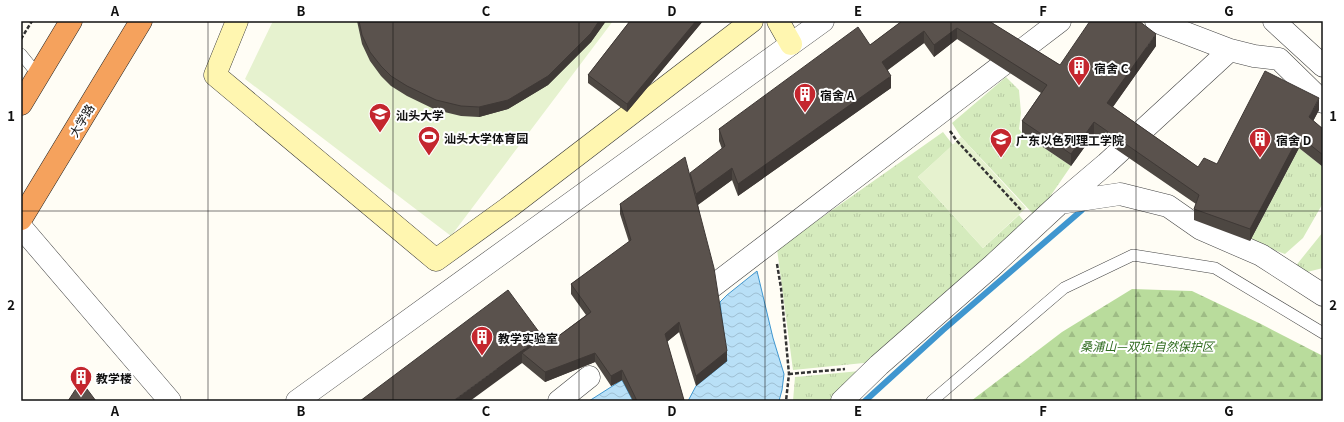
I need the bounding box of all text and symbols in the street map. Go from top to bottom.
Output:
text: A [110,1,120,20]
text: B [297,1,306,20]
text: C [482,1,491,20]
text: D [667,1,677,20]
text: E [854,1,862,20]
text: F [1039,1,1047,20]
text: G [1224,1,1234,20]
building icon: 宿舍 C [1066,54,1092,87]
place label: 宿舍 C [1094,59,1129,76]
building icon: 宿舍 A [792,81,818,114]
place label: 宿舍 A [820,86,855,103]
street label: 大学路 [64,100,98,140]
school or university icon: 汕头大学 [367,101,393,134]
text: 1 [7,106,15,125]
place label: 汕头大学 [396,106,444,123]
text: 1 [1329,106,1337,125]
sports icon: 汕头大学体育园 [416,124,442,157]
school or university icon: 广东以色列理工学院 [988,126,1014,159]
building icon: 宿舍 D [1247,126,1273,159]
place label: 汕头大学体育园 [444,129,528,146]
place label: 广东以色列理工学院 [1016,131,1124,148]
place label: 宿舍 D [1276,131,1311,148]
text: 2 [7,295,15,314]
text: 2 [1329,295,1337,314]
building icon: 教学实验室 [469,324,495,357]
place label: 教学实验室 [498,329,558,346]
park label: 桑浦山—双坑 自然保护区 [1080,337,1216,354]
building icon: 教学楼 [68,364,94,397]
place label: 教学楼 [96,369,132,386]
text: A [110,401,120,420]
text: B [297,401,306,420]
text: C [482,401,491,420]
text: D [667,401,677,420]
text: E [854,401,862,420]
text: F [1039,401,1047,420]
text: G [1224,401,1234,420]

